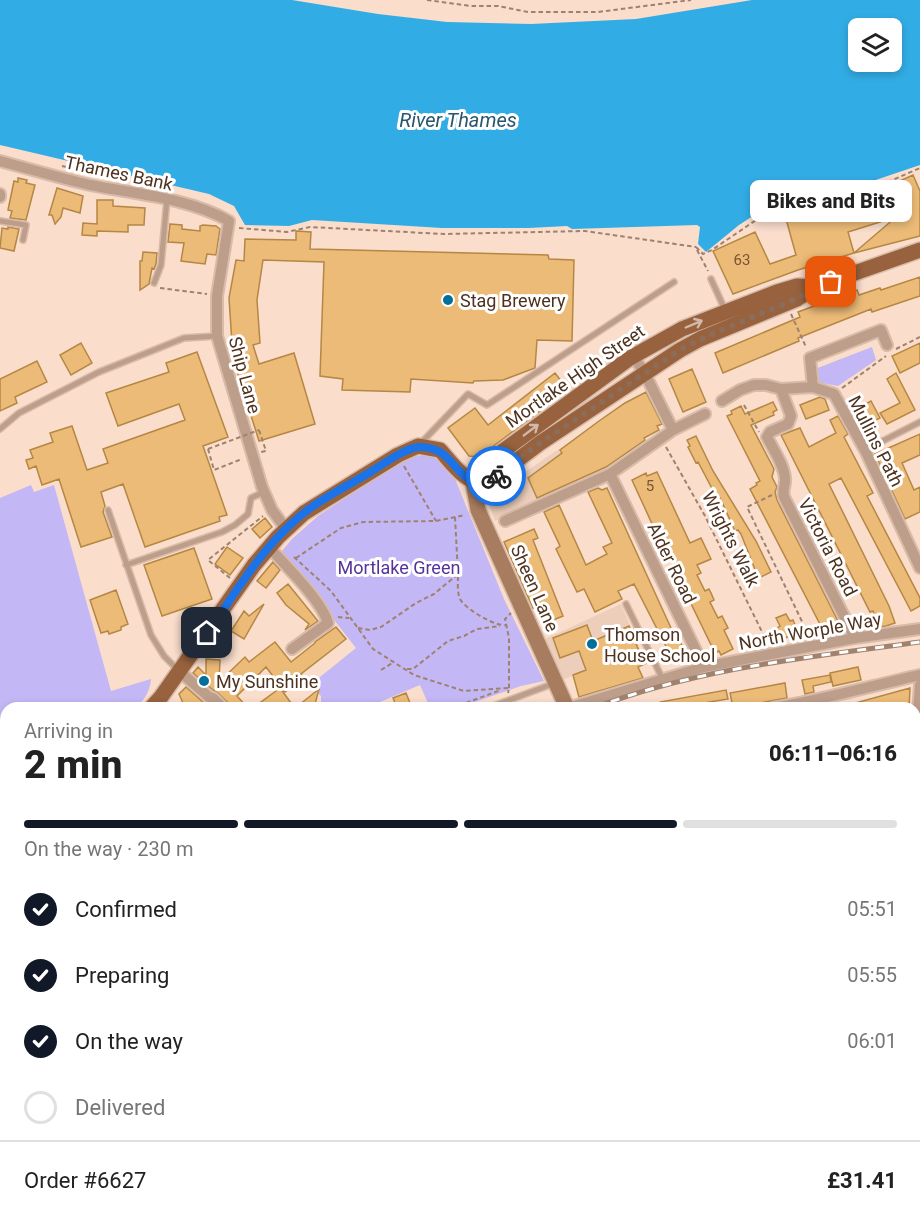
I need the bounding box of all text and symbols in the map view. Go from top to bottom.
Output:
map controls [848,18,902,72]
button: layers [848,18,902,72]
water label: River Thames [399,108,517,132]
street label: Thames Bank [63,151,176,195]
callout: Bikes and Bits [750,180,912,222]
text: Bikes and Bits [767,189,895,213]
house number: 63 [734,251,750,269]
pin [805,256,856,307]
icon: bag [814,265,847,298]
place label: Stag Brewery [460,290,566,311]
marker: Stag Brewery [441,293,455,307]
one-way arrow [685,317,703,328]
street label: Mortlake High Street [502,320,649,432]
street label: Ship Lane [225,334,265,416]
street label: Mullins Path [844,392,908,490]
one-way arrow [523,423,539,436]
courier [466,446,526,506]
icon: bike [480,460,513,493]
house number: 5 [646,477,654,495]
street label: Wrights Walk [698,487,765,591]
street label: Victoria Road [794,494,862,600]
street label: Alder Road [643,519,701,607]
street label: Sheen Lane [506,541,564,635]
park label: Mortlake Green [338,557,460,578]
pin [181,607,232,658]
street label: North Worple Way [737,608,883,654]
icon: home [190,616,223,649]
place label: Thomson House School [604,624,715,666]
marker: Thomson House School [585,637,599,651]
place label: My Sunshine [216,671,318,692]
marker: My Sunshine [197,674,211,688]
text: Arriving in [24,719,113,743]
text: 06:11–06:16 [769,741,897,766]
text: 2 min [24,742,122,788]
text: On the way · 230 m [24,837,193,861]
icon: check [24,893,57,926]
text: Confirmed [75,897,177,922]
text: 05:51 [847,897,897,921]
icon: check [24,959,57,992]
text: Preparing [75,963,169,988]
text: 05:55 [847,963,897,987]
icon: check [24,1025,57,1058]
text: On the way [75,1029,183,1054]
text: 06:01 [847,1029,897,1053]
text: Delivered [75,1095,165,1120]
text: Order #6627 [24,1168,146,1193]
text: £31.41 [827,1168,897,1193]

